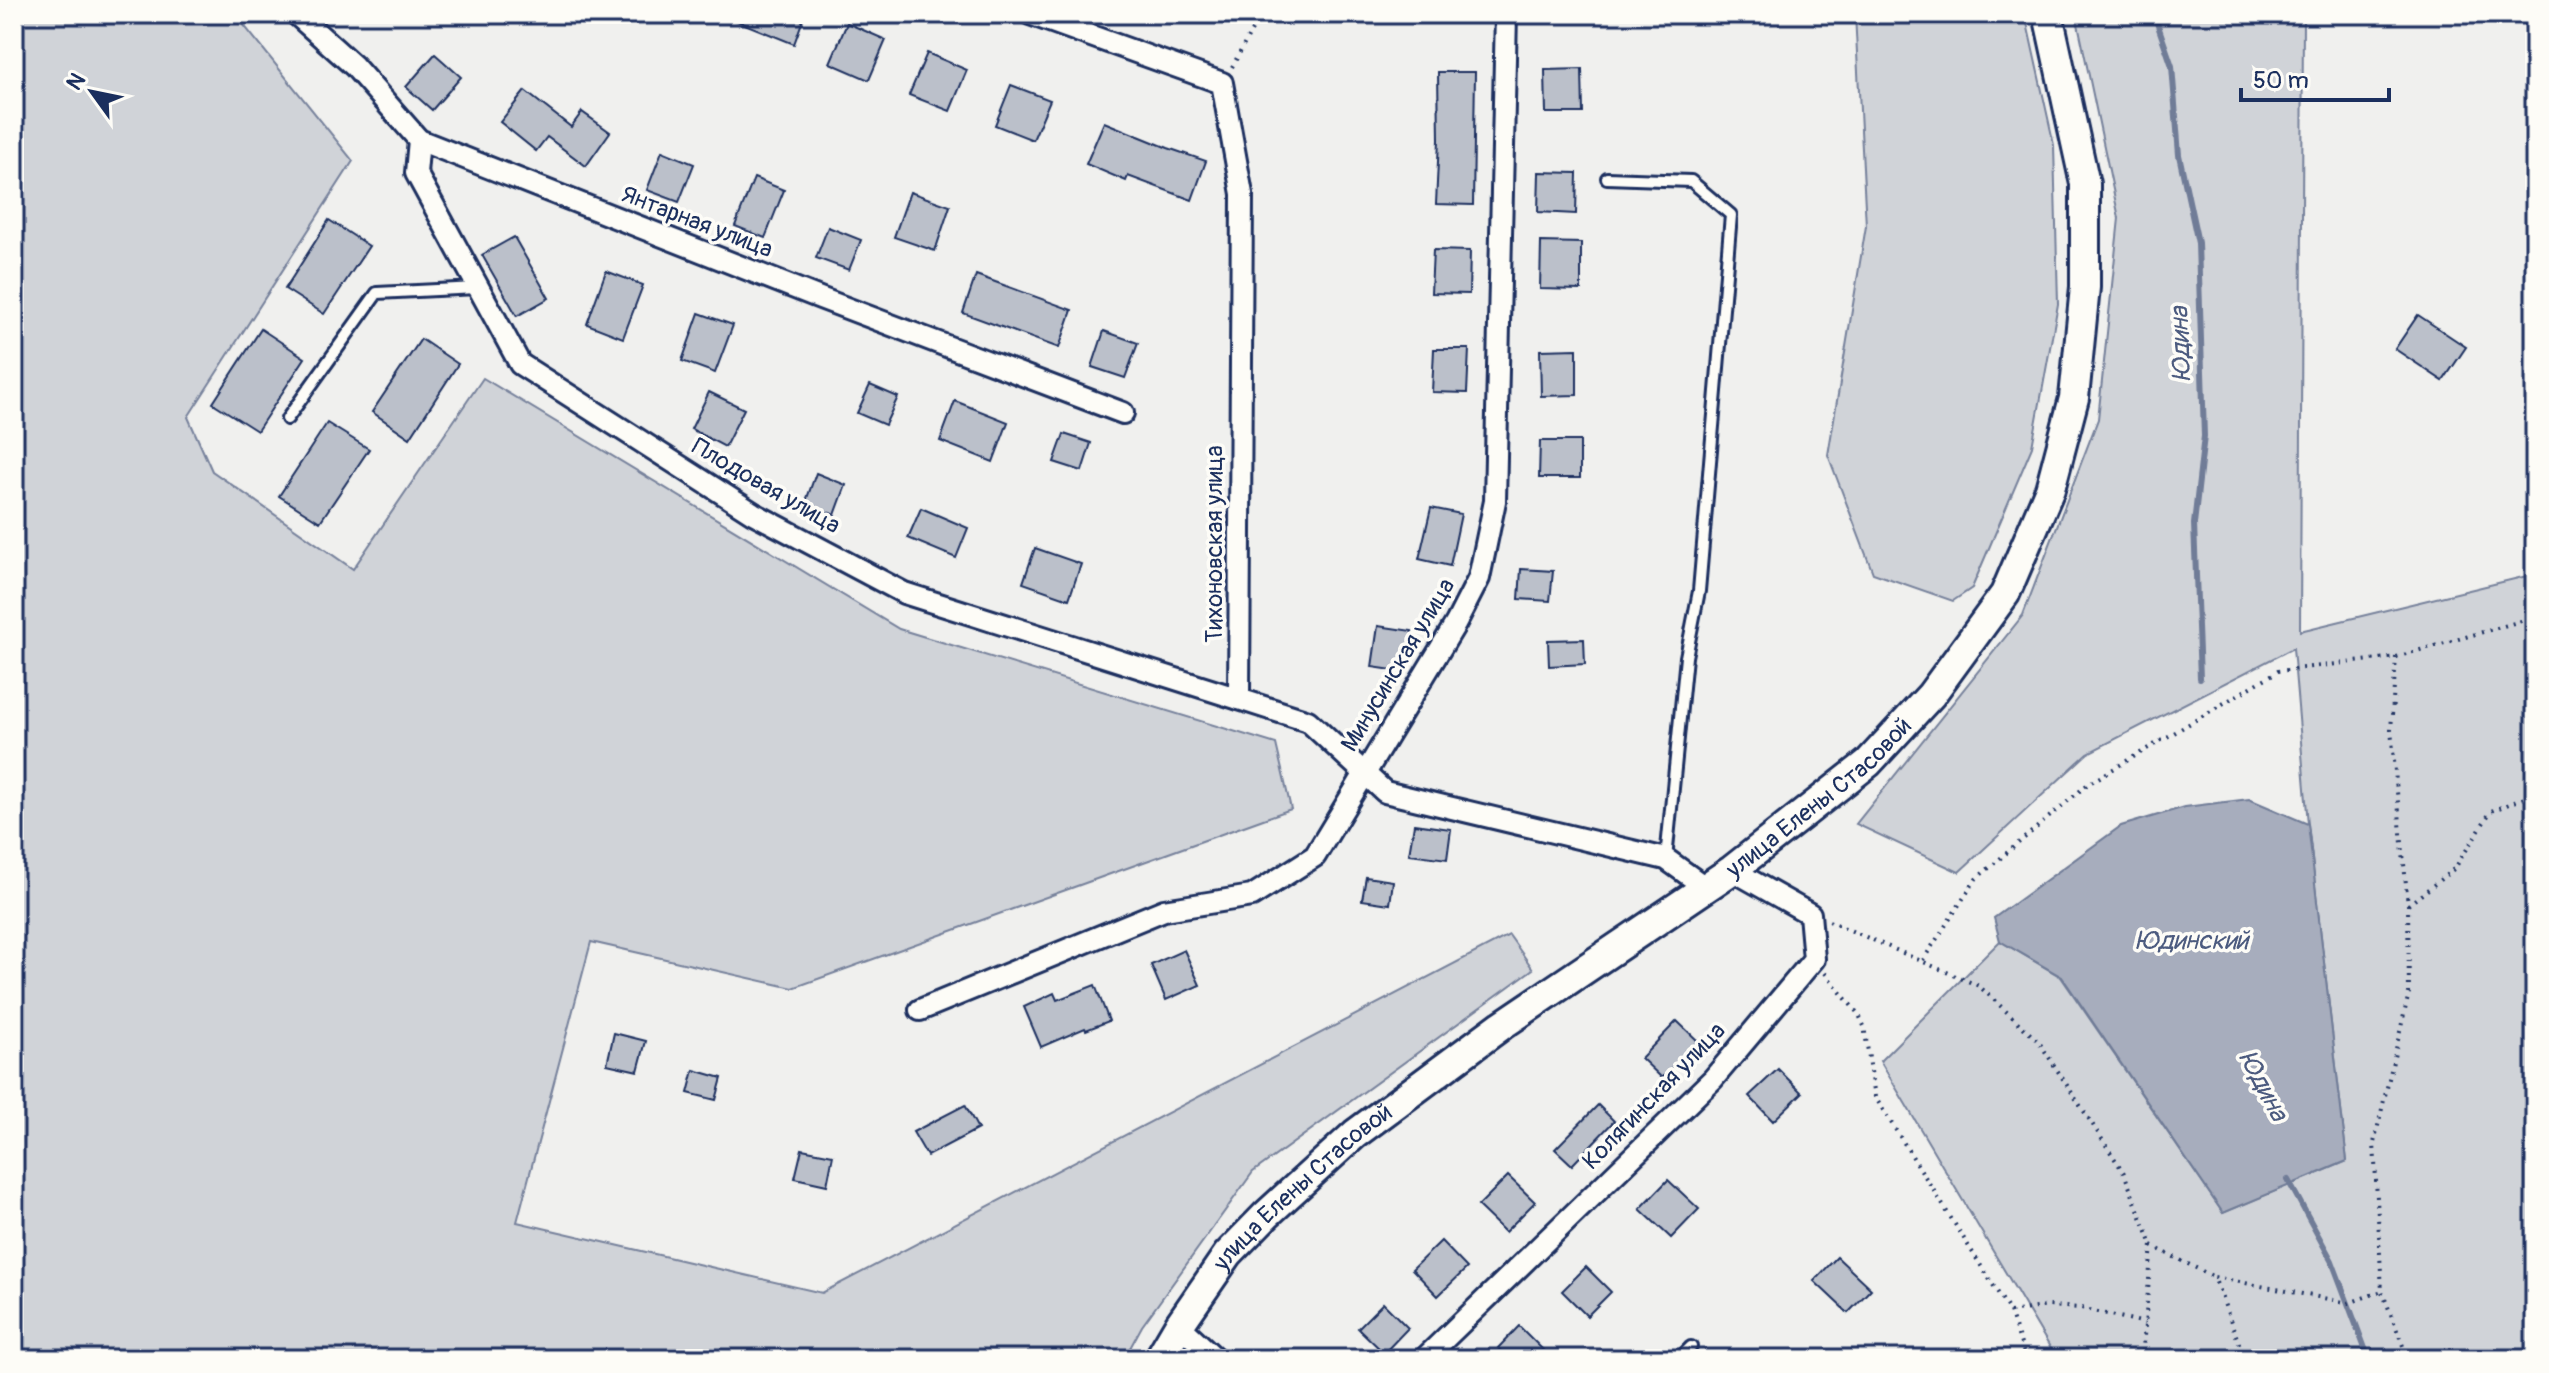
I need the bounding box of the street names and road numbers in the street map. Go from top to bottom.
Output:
street label: Янтарная улица [617,180,777,264]
street label: Плодовая улица [687,432,845,540]
street label: Тихоновская улица [1200,445,1229,643]
street label: Минусинская улица [1335,573,1461,757]
street label: улица Елены Стасовой [1719,711,1917,884]
street label: Колягинская улица [1576,1016,1732,1176]
street label: улица Елены Стасовой [1206,1097,1398,1277]

